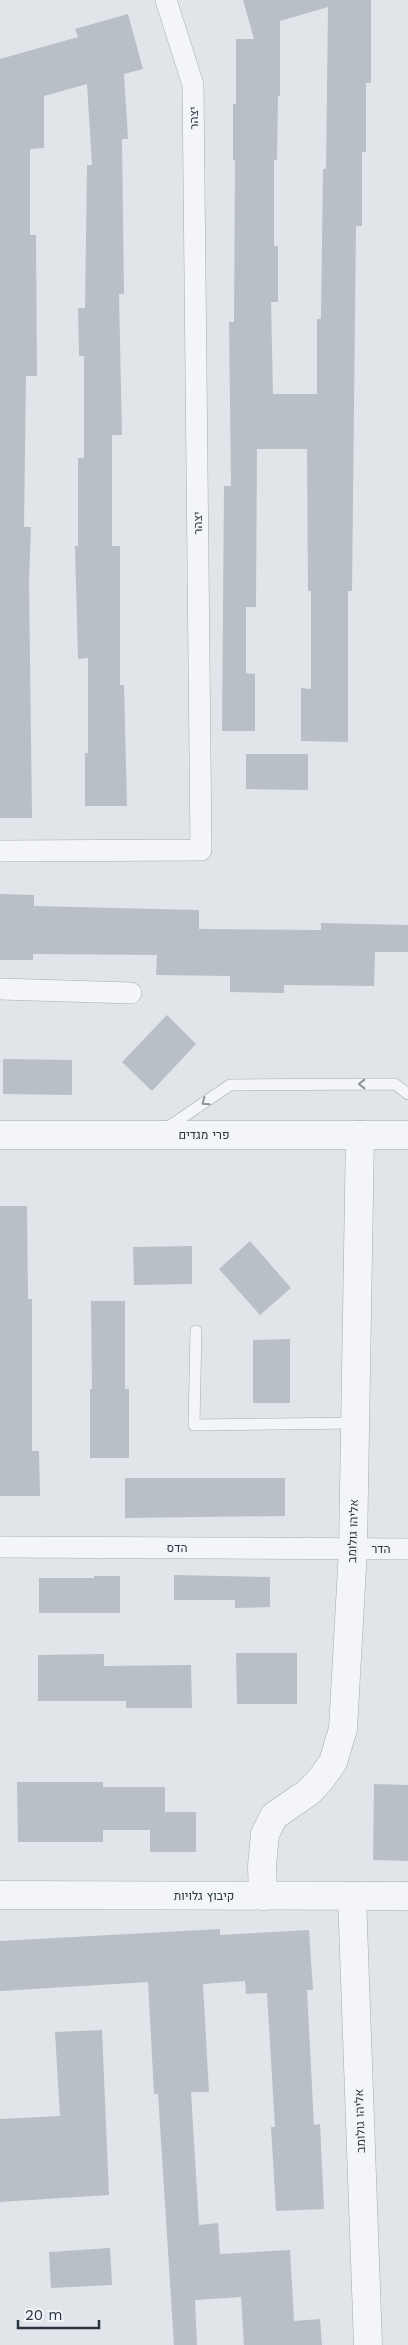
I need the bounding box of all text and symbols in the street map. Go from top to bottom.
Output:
street label: יצהר [187,106,201,130]
street label: יצהר [191,511,205,535]
one-way arrow [358,1079,366,1089]
one-way arrow [201,1096,211,1105]
street label: פרי מגדים [179,1128,229,1142]
street label: אליהו גולומב [345,1498,361,1563]
street label: הדס [167,1541,187,1555]
street label: הדר [371,1542,391,1556]
street label: קיבוץ גלויות [174,1889,234,1903]
street label: אליהו גולומב [352,2088,368,2153]
scale bar [18,2298,99,2330]
text: 20 m [25,2306,63,2324]

